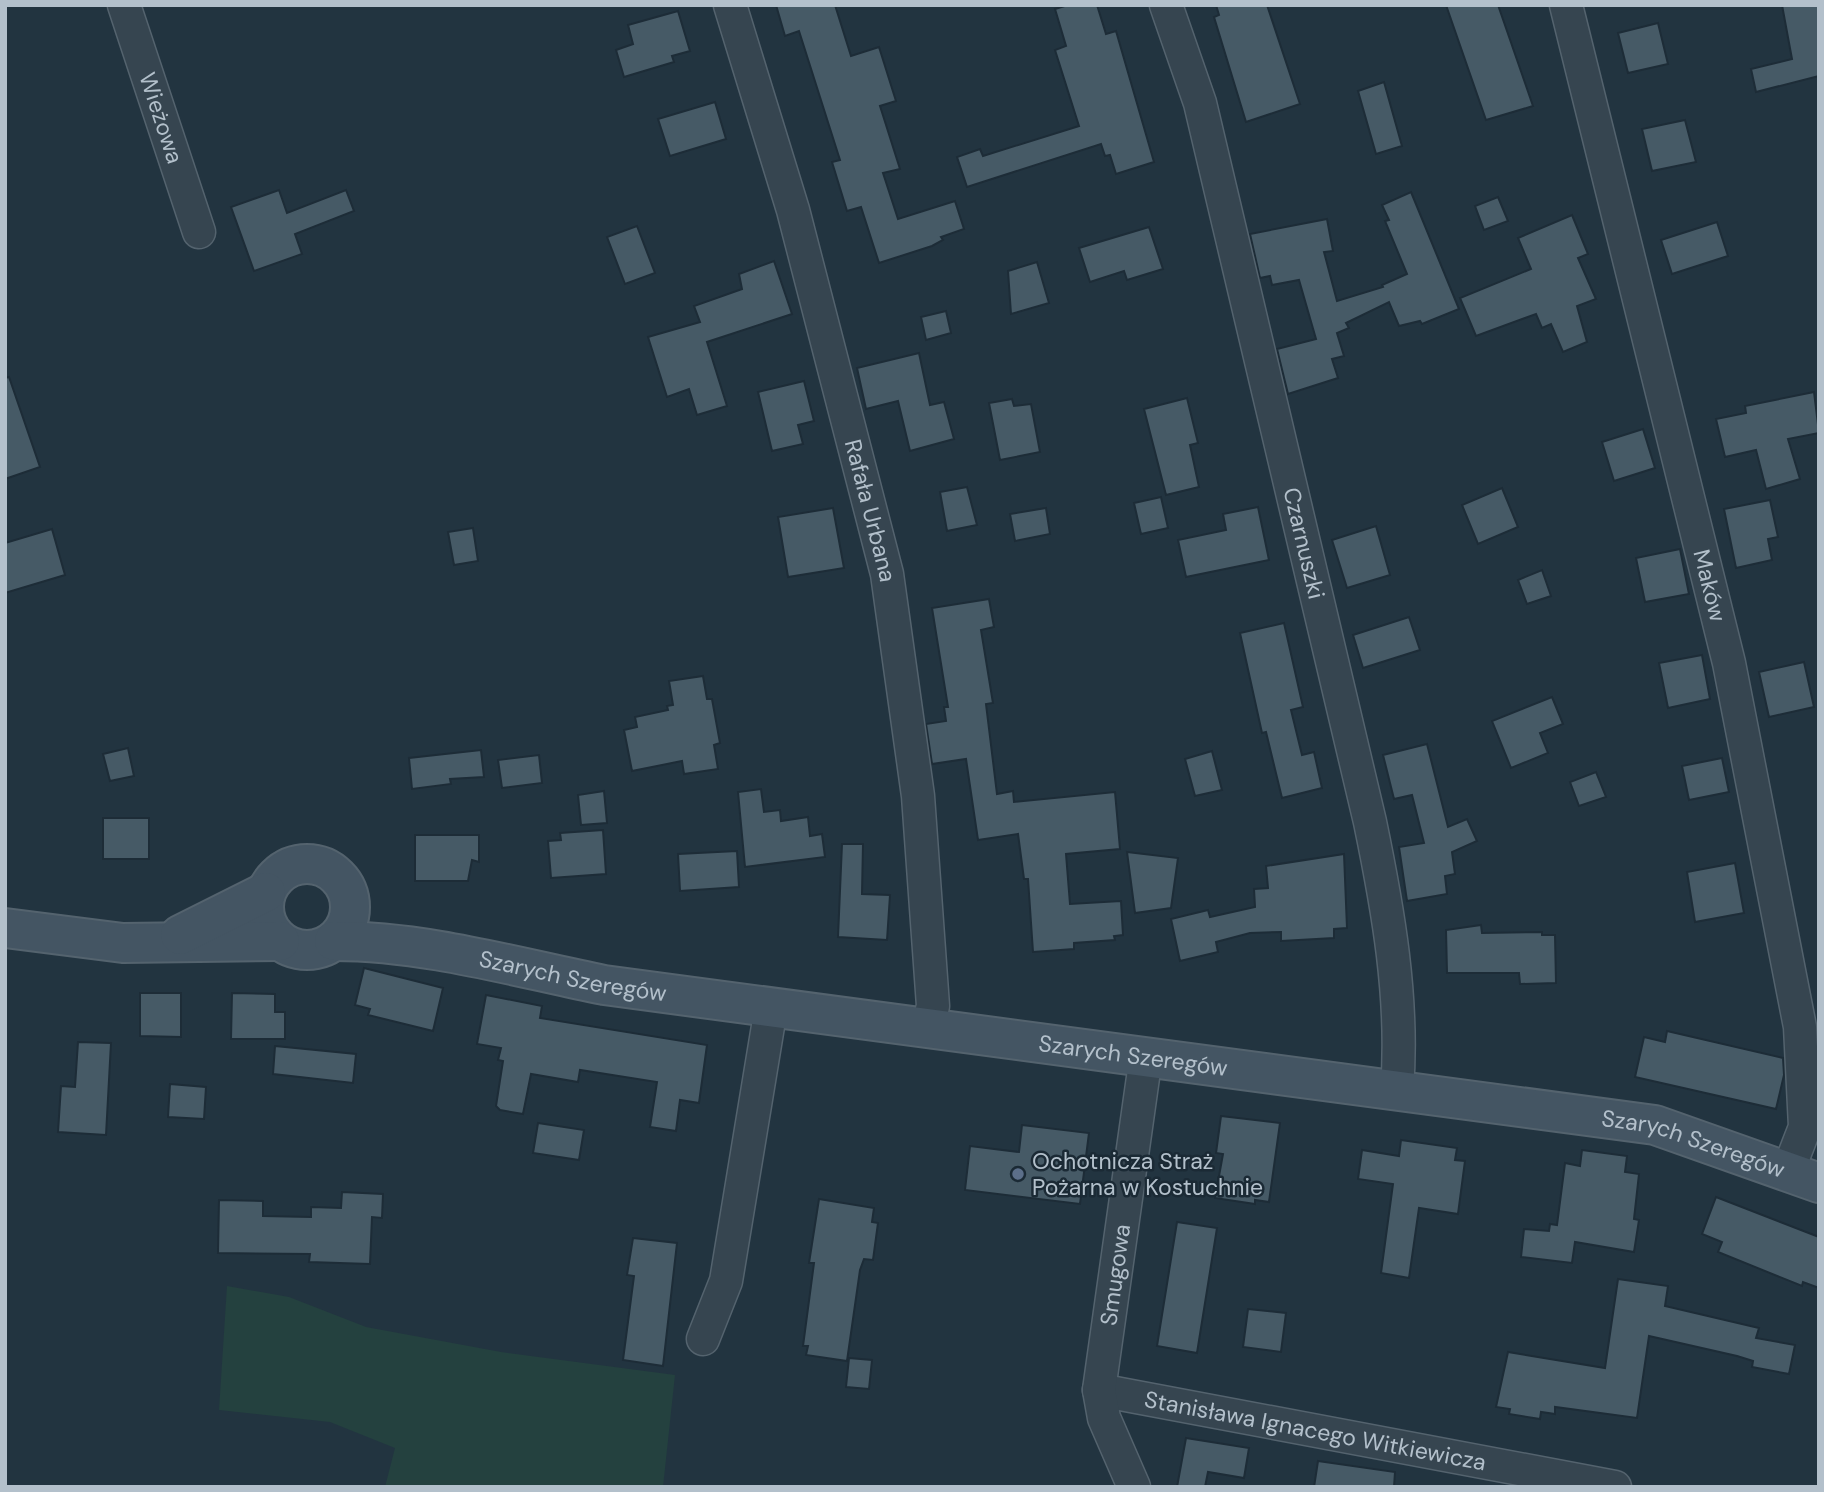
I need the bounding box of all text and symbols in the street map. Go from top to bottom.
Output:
street label: Wieżowa [132,69,190,167]
street label: Rafała Urbana [838,436,903,584]
street label: Czarnuszki [1276,484,1332,602]
street label: Maków [1686,546,1733,625]
street label: Szarych Szeregów [477,943,669,1008]
street label: Szarych Szeregów [1037,1028,1230,1083]
street label: Szarych Szeregów [1600,1103,1789,1185]
place label: Ochotnicza Straż Pożarna w Kostuchnie [1032,1146,1263,1202]
marker: Ochotnicza Straż Pożarna w Kostuchnie [1010,1166,1026,1182]
street label: Smugowa [1093,1222,1137,1328]
street label: Stanisława Ignacego Witkiewicza [1142,1384,1489,1477]

